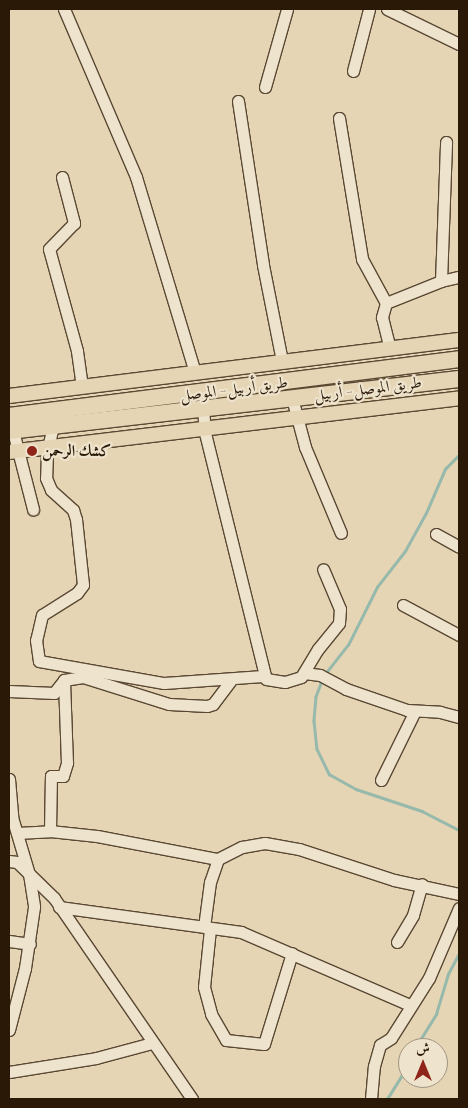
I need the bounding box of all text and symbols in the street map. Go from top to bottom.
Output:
street label: طريق أربيل - الموصل [179,373,289,405]
street label: طريق الموصل - أربيل [313,373,423,405]
place label: كشك الرحمن [42,441,111,461]
marker: كشك الرحمن [26,445,38,457]
north arrow [398,1038,448,1088]
text: ش [416,1040,430,1057]

